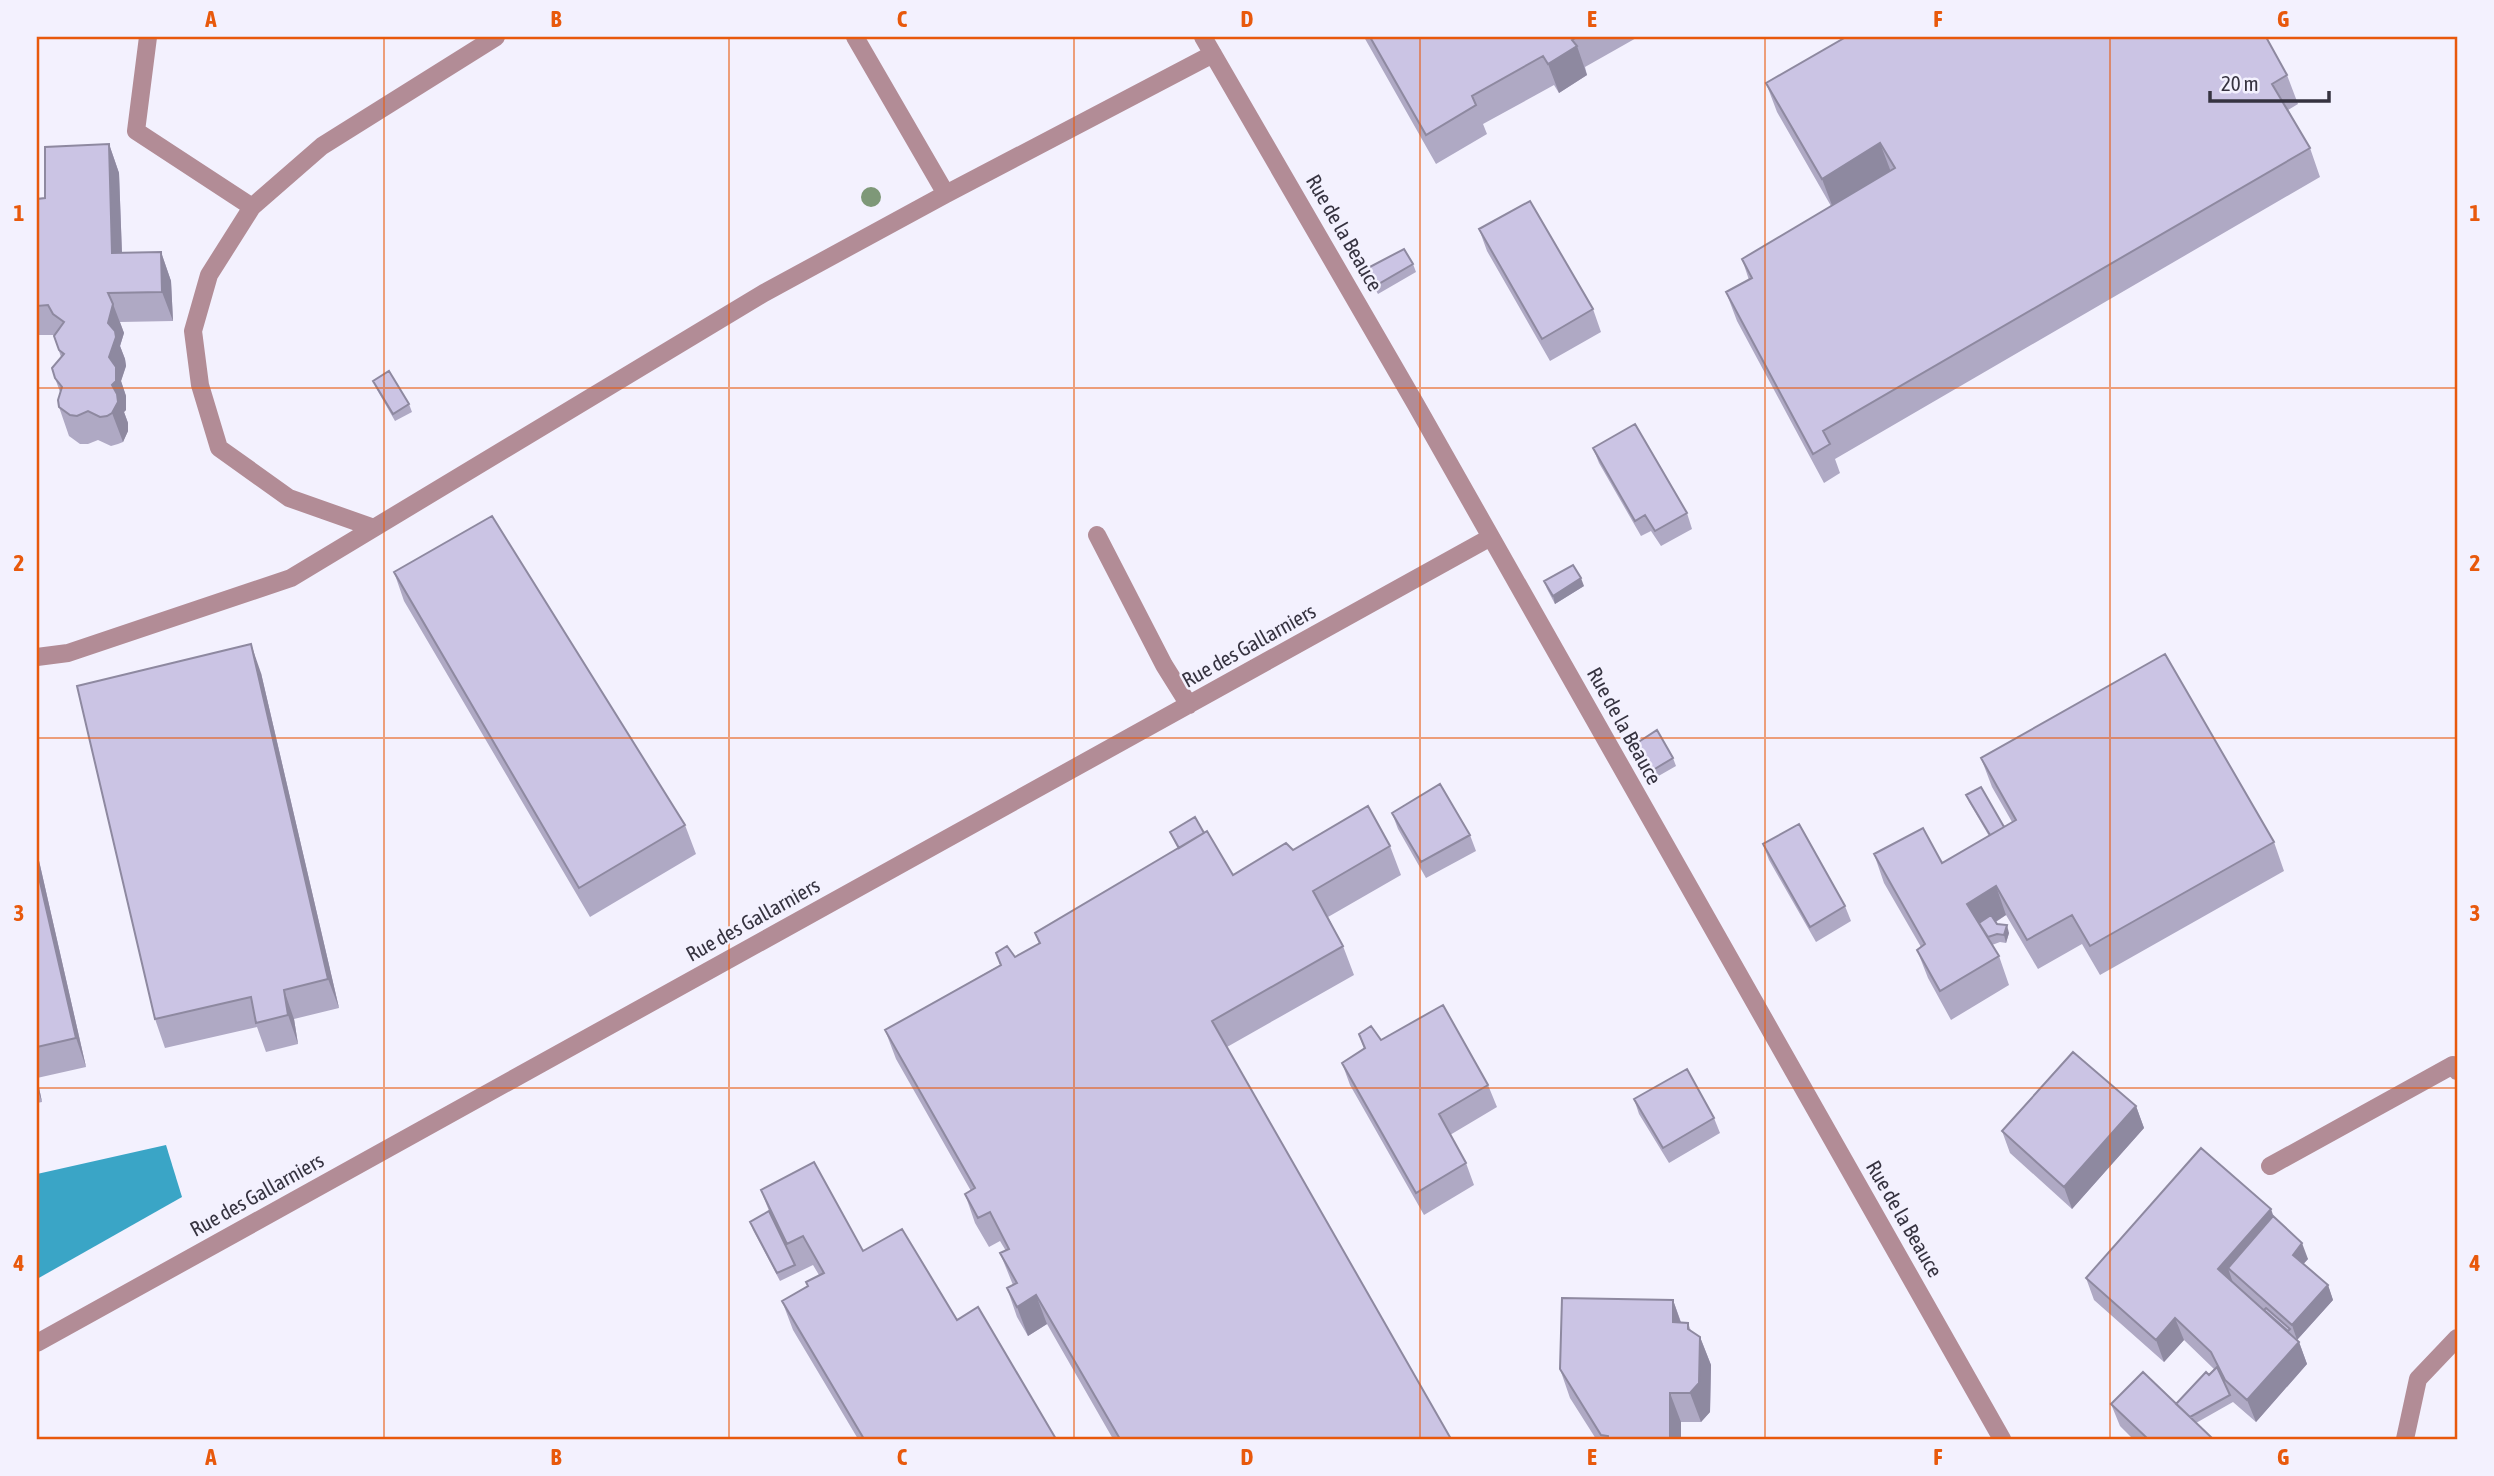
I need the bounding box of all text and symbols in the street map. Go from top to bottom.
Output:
text: A [204,6,217,32]
text: B [551,6,562,32]
text: C [897,6,908,32]
text: D [1241,6,1254,32]
text: E [1587,6,1597,32]
text: F [1933,6,1943,32]
text: G [2277,6,2289,32]
scale bar [2210,60,2330,104]
text: 20 m [2221,71,2259,95]
street label: Rue de la Beauce [1302,170,1388,295]
text: 1 [14,200,25,226]
text: 1 [2470,200,2481,226]
text: 2 [14,550,24,576]
text: 2 [2470,550,2480,576]
street label: Rue des Gallarniers [1178,599,1319,692]
street label: Rue de la Beauce [1583,663,1667,788]
street label: Rue des Gallarniers [682,873,823,966]
text: 3 [14,900,24,926]
text: 3 [2470,900,2480,926]
street label: Rue des Gallarniers [186,1148,327,1241]
street label: Rue de la Beauce [1862,1156,1948,1281]
text: 4 [13,1250,25,1276]
text: 4 [2469,1250,2481,1276]
text: A [204,1444,217,1470]
text: B [551,1444,562,1470]
text: C [897,1444,908,1470]
text: D [1241,1444,1254,1470]
text: E [1587,1444,1597,1470]
text: F [1933,1444,1943,1470]
text: G [2277,1444,2289,1470]

